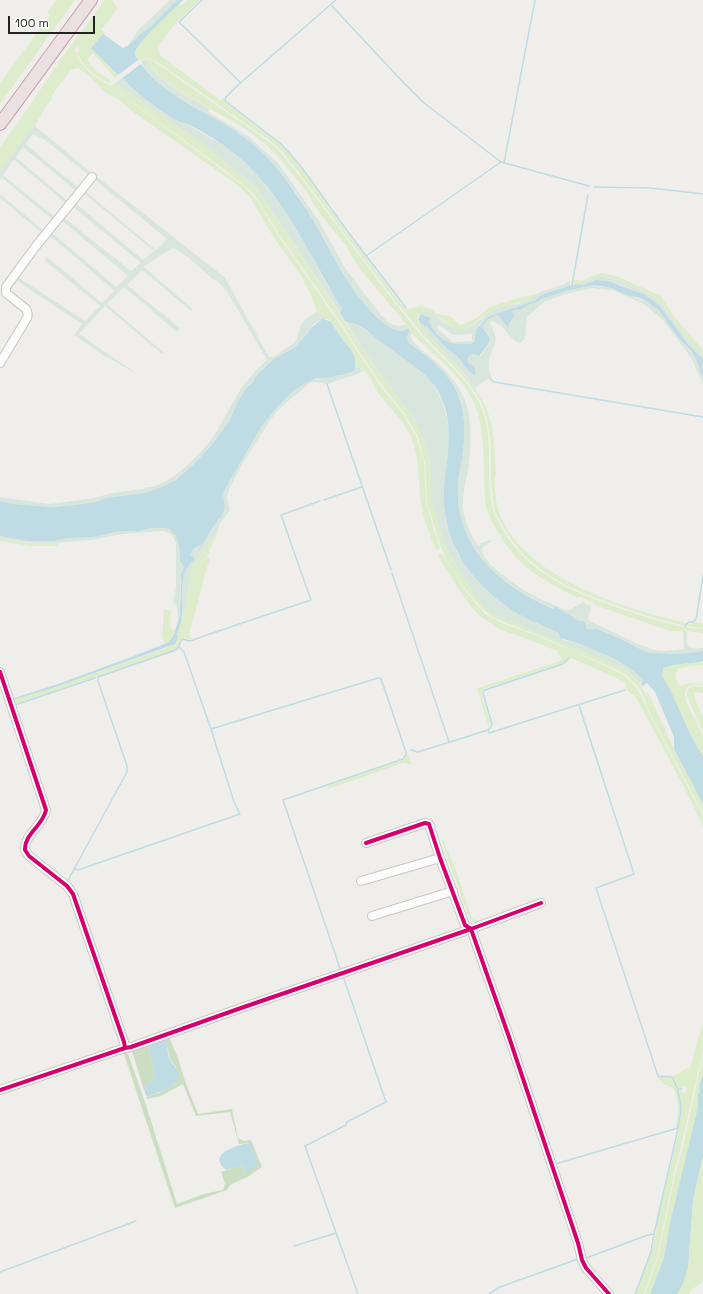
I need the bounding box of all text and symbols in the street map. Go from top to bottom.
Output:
scale bar [10,8,97,34]
text: 100 m [15,15,49,31]

